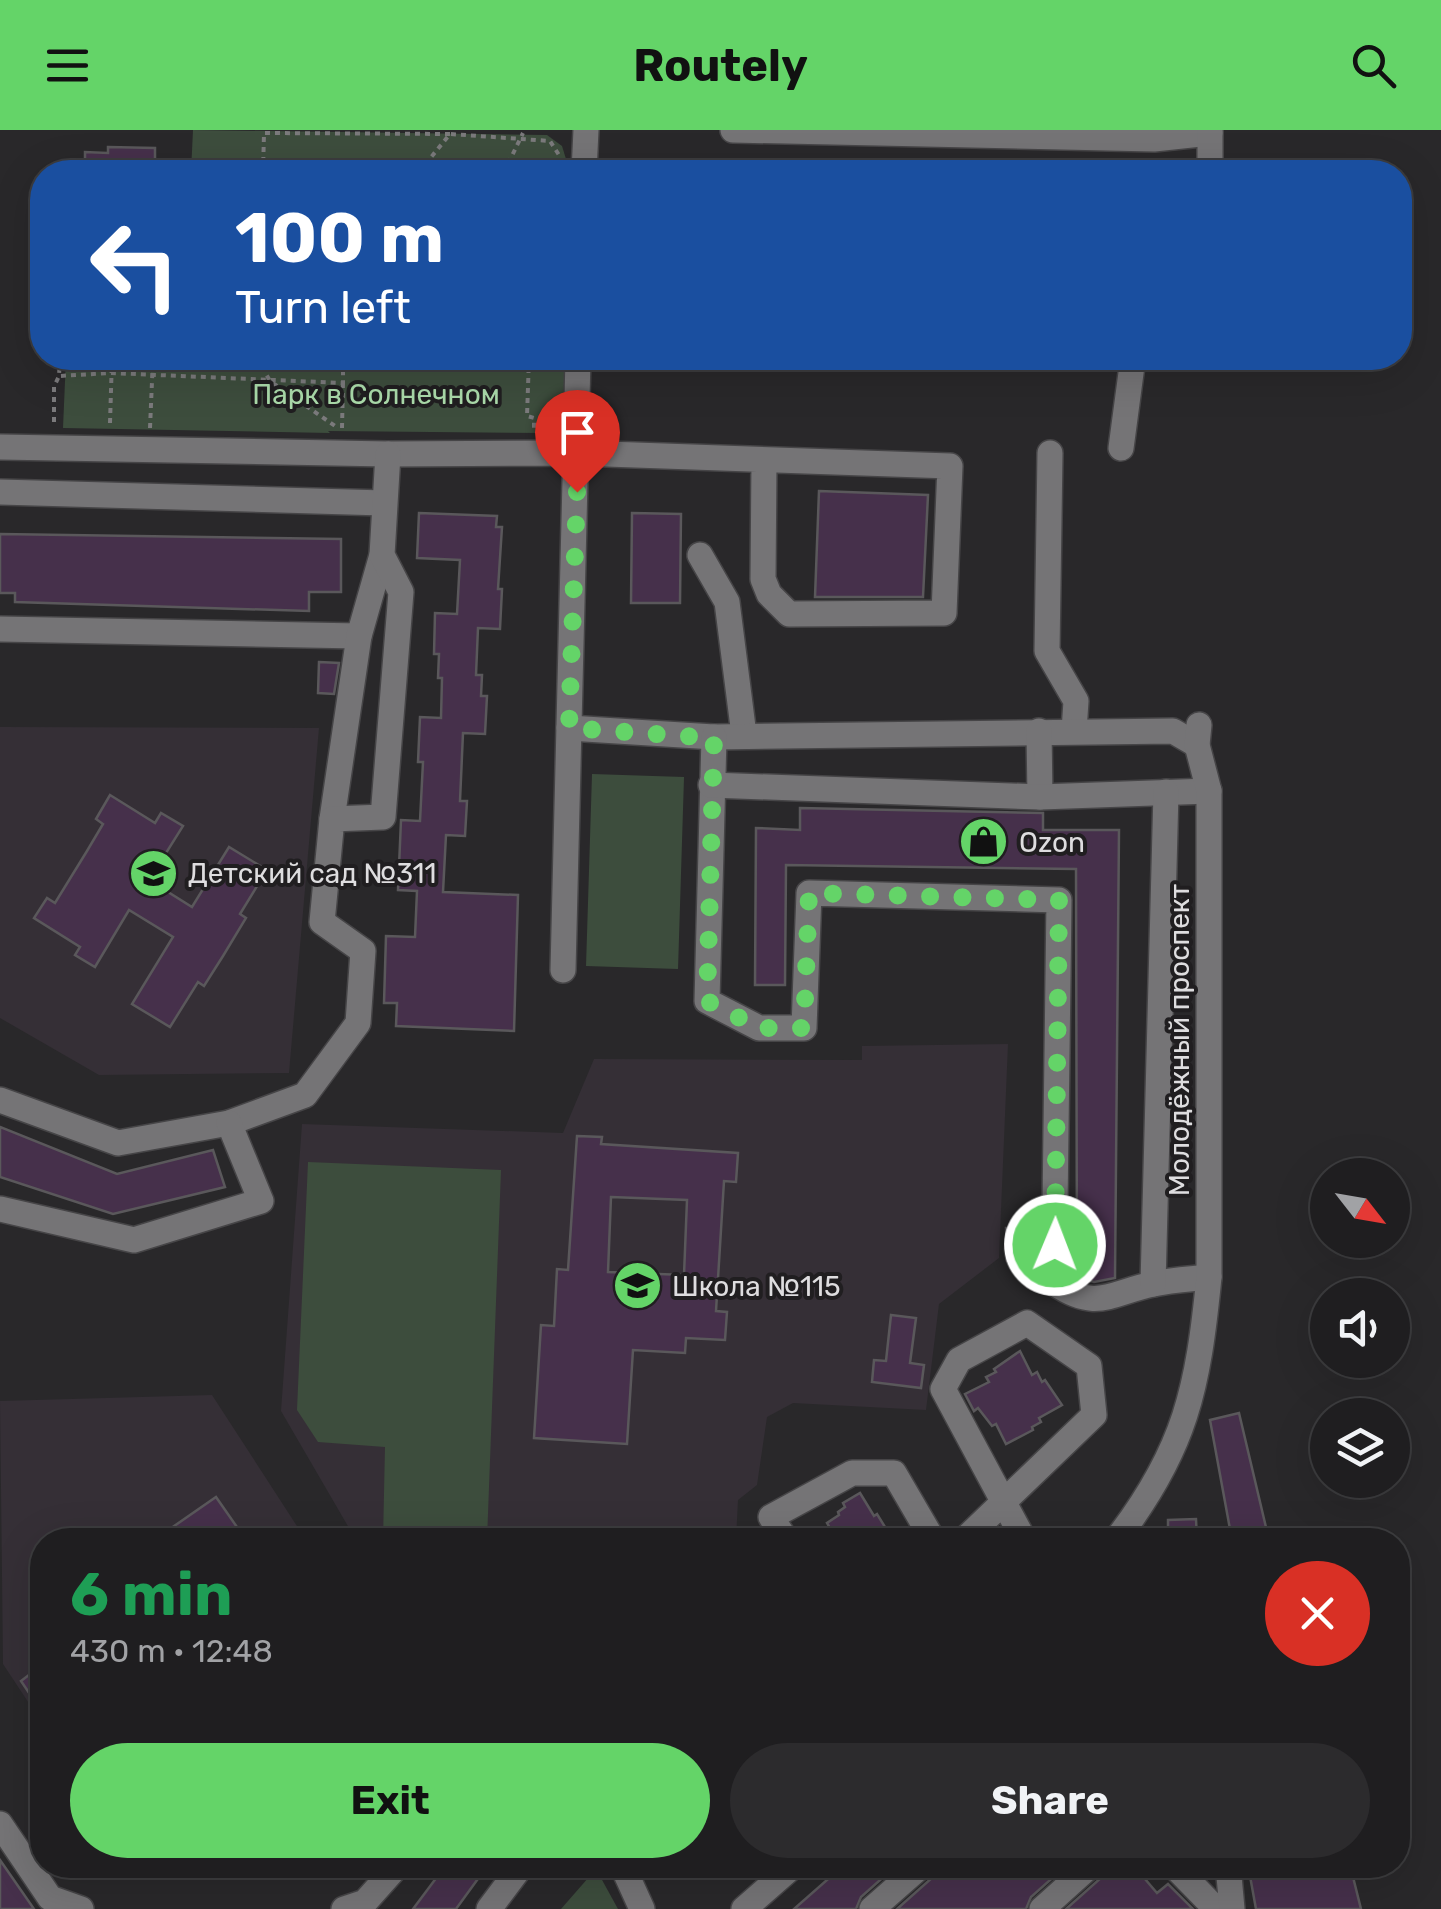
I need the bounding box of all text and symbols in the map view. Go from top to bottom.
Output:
icon: menu [40,38,95,93]
icon: search [1346,38,1401,93]
text: Routely [633,39,808,92]
text: 100 m [235,197,444,280]
icon: left [70,200,200,330]
text: Turn left [235,281,411,334]
park label: Парк в Солнечном [252,378,500,411]
pin [535,390,620,493]
icon: arrive [550,405,605,460]
shop icon: Ozon [958,816,1010,868]
place label: Ozon [1019,826,1085,859]
school or university icon: Детский сад №311 [127,847,179,899]
place label: Детский сад №311 [188,857,437,890]
street label: Молодёжный проспект [1163,884,1196,1196]
north arrow [1310,1158,1410,1258]
map controls [1310,1158,1410,1498]
position arrow [1003,1193,1107,1297]
school or university icon: Школа №115 [611,1260,663,1312]
place label: Школа №115 [672,1270,841,1303]
button: sound [1310,1278,1410,1378]
button: layers [1310,1398,1410,1498]
text: 6 min [70,1559,233,1630]
button: close [1265,1561,1370,1666]
text: 430 m · 12:48 [70,1632,273,1670]
button: Exit [70,1743,710,1858]
button: Share [730,1743,1370,1858]

